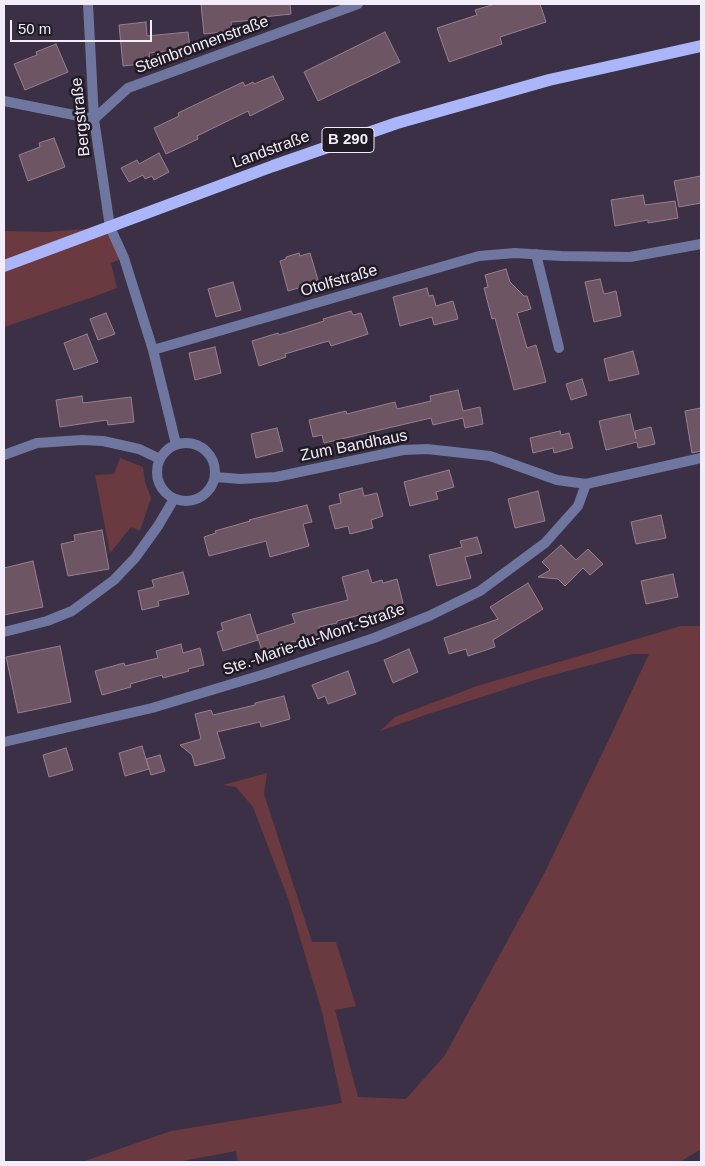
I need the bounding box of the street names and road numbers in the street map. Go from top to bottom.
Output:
street label: Steinbronnenstraße [133,12,271,78]
street label: Bergstraße [67,77,95,157]
street label: Landstraße [230,127,312,173]
road number: B 290 [322,128,374,152]
street label: Otolfstraße [298,261,380,301]
street label: Zum Bandhaus [299,426,409,466]
street label: Ste.-Marie-du-Mont-Straße [220,600,408,680]

